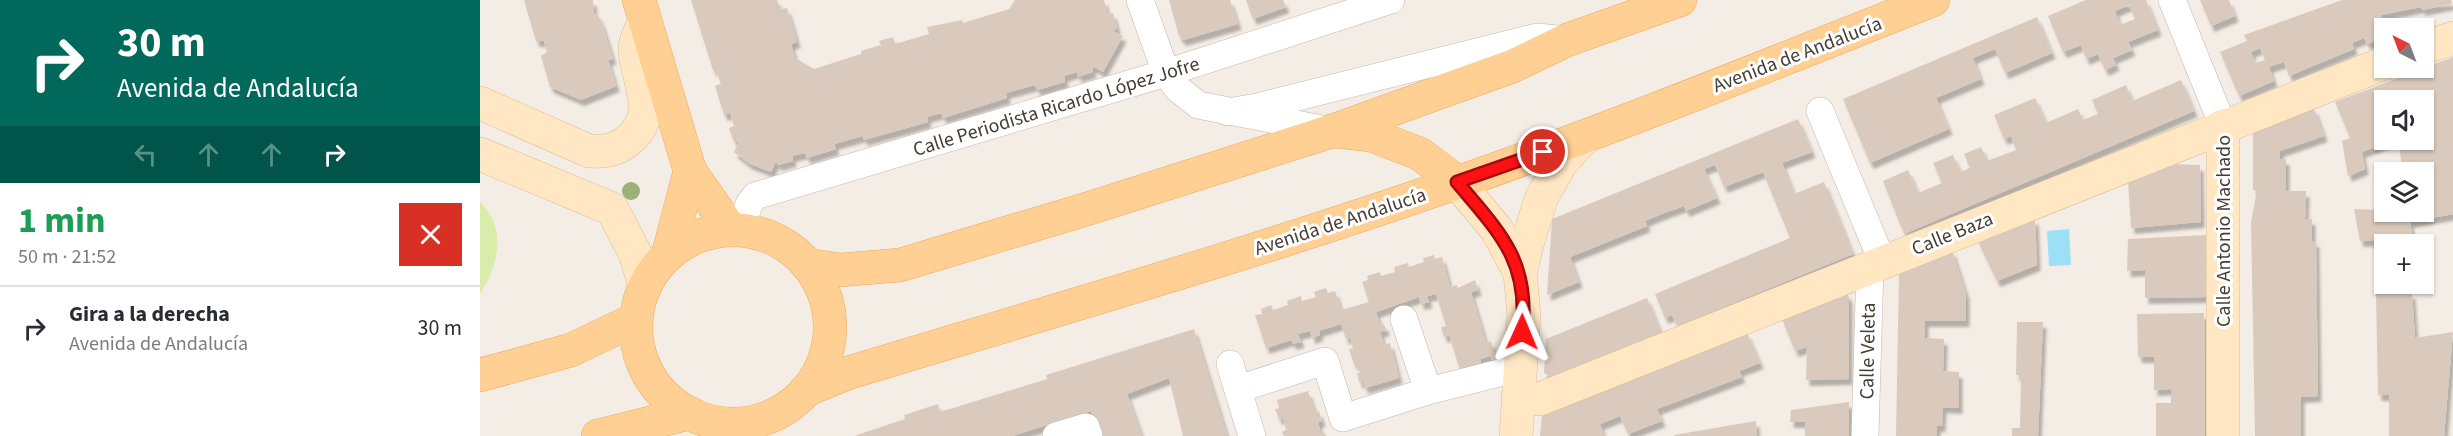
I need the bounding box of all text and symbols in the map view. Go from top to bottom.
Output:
street label: Avenida de Andalucía [1709,10,1886,100]
text: 30 m [117,13,206,73]
north arrow [2374,18,2434,78]
map controls [2374,18,2434,294]
icon: right [18,24,96,102]
street label: Calle Periodista Ricardo López Jofre [910,50,1203,164]
text: Avenida de Andalucía [117,69,359,108]
button: sound [2374,90,2434,150]
pin [1517,126,1568,177]
icon: arrive [1526,135,1559,168]
street label: Calle Antonio Machado [2210,135,2238,327]
icon: left [129,138,162,171]
icon: ahead [192,138,225,171]
icon: ahead [255,138,288,171]
icon: right [318,138,351,171]
button: layers [2374,162,2434,222]
street label: Avenida de Andalucía [1251,181,1430,263]
text: 1 min [18,195,106,246]
button: close [399,203,462,266]
street label: Calle Baza [1907,205,1997,263]
button: + [2374,234,2434,294]
text: 50 m · 21:52 [18,243,116,271]
text: Gira a la derecha [69,298,230,330]
position arrow [1490,300,1554,364]
street label: Calle Veleta [1853,302,1883,400]
icon: right [18,312,51,345]
text: 30 m [417,312,462,344]
text: Avenida de Andalucía [69,330,248,358]

